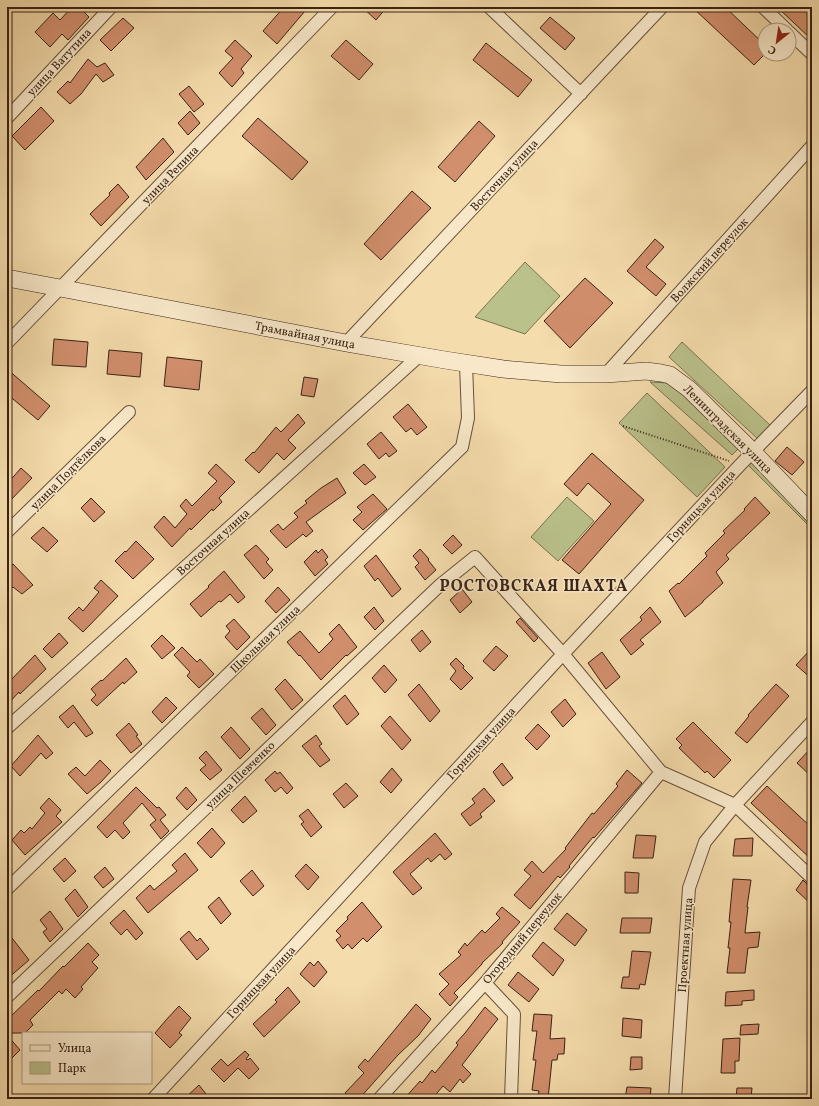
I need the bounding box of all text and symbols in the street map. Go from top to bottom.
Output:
north arrow [757,22,797,62]
street label: улица Ватутина [24,25,96,100]
text: С [766,41,780,58]
street label: Восточная улица [467,136,542,215]
street label: улица Репина [139,143,203,209]
street label: Волжский переулок [667,214,753,307]
street label: Трамвайная улица [253,318,356,354]
street label: Ленинградская улица [679,382,775,478]
street label: улица Подтёлкова [27,431,110,514]
street label: Горняцкая улица [664,467,740,547]
street label: Восточная улица [174,506,254,580]
district label: РОСТОВСКАЯ ШАХТА [440,576,628,598]
street label: Школьная улица [227,602,304,677]
street label: Горняцкая улица [444,704,520,784]
street label: улица Шевченко [202,738,279,813]
street label: Огородний переулок [480,889,566,988]
street label: Проектная улица [675,897,697,993]
street label: Горняцкая улица [224,943,300,1023]
legend [22,1032,152,1084]
text: Улица [58,1041,91,1057]
text: Парк [58,1061,86,1077]

